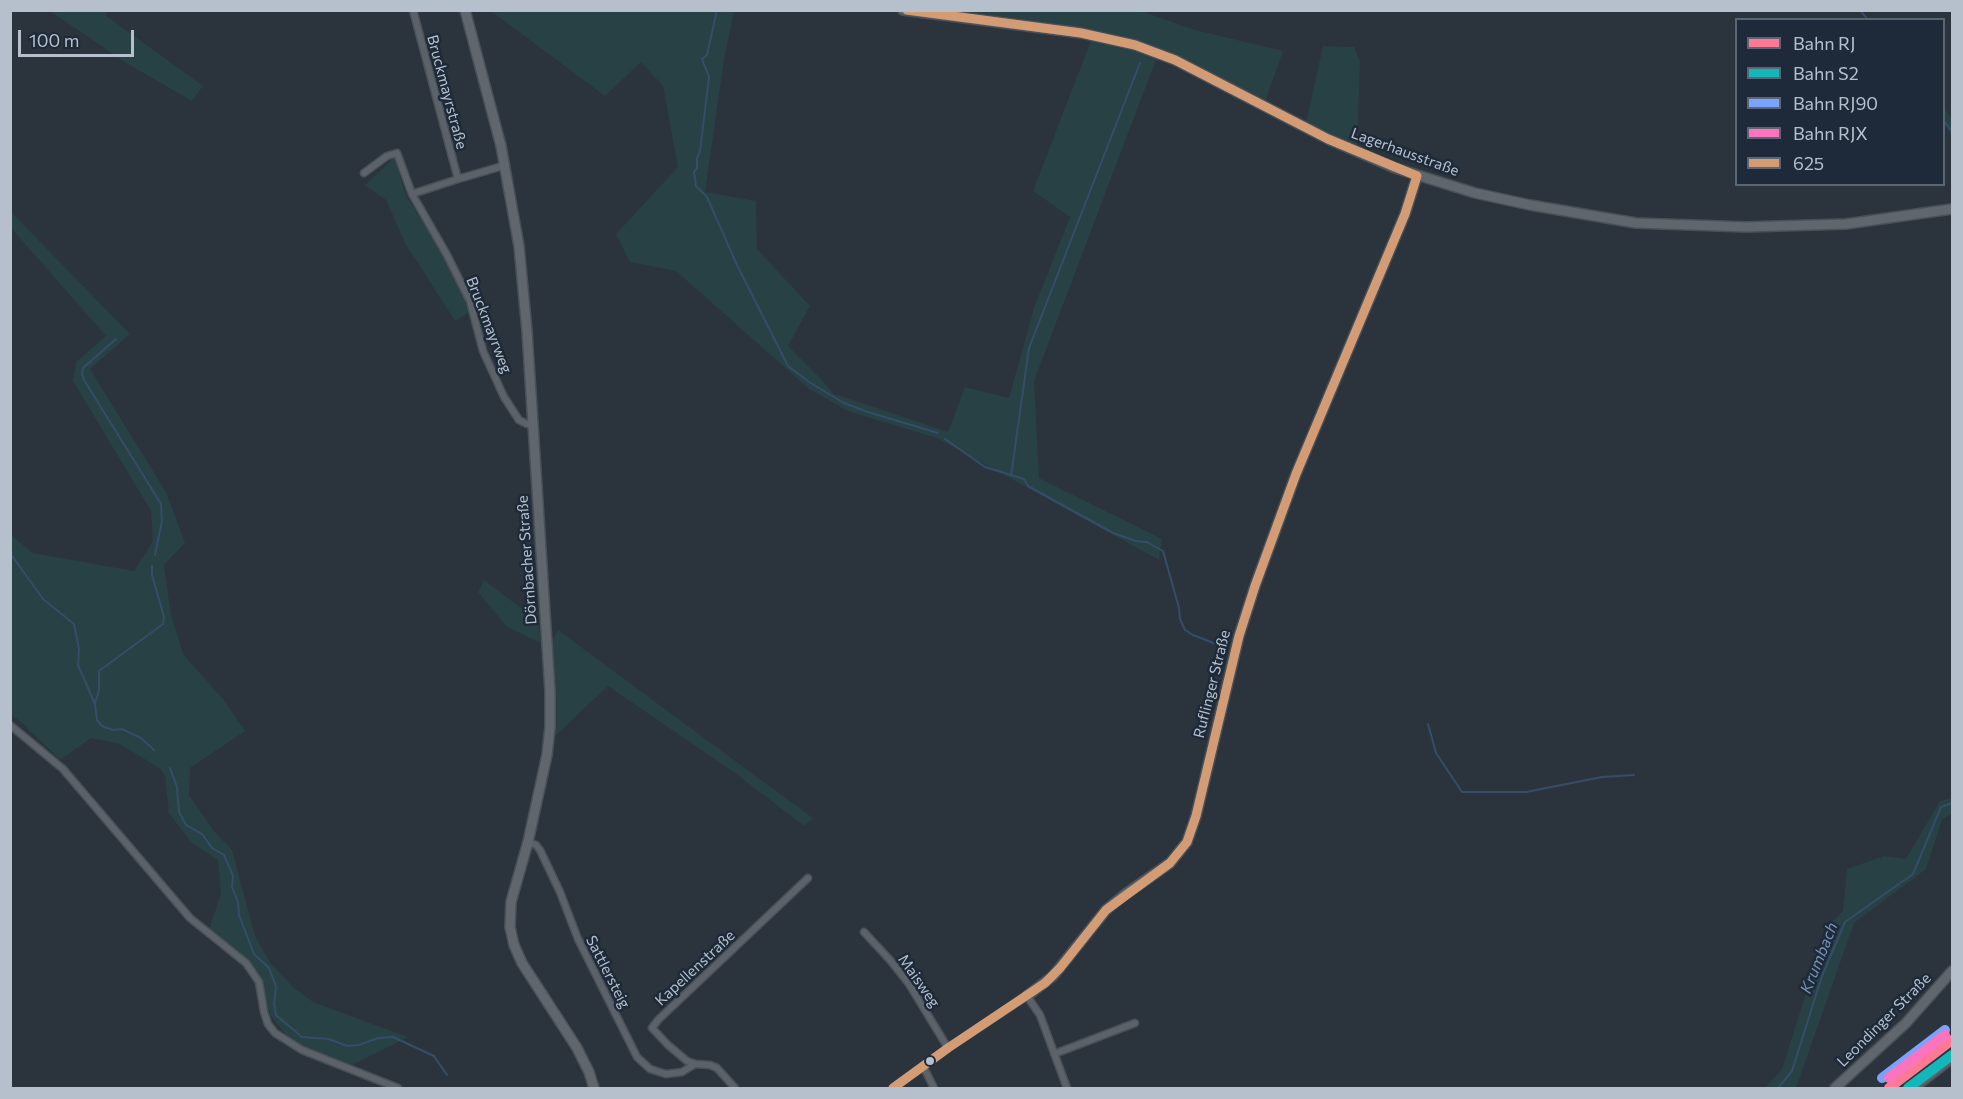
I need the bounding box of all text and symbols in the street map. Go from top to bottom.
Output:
scale bar [21,18,136,56]
legend [1735,18,1945,186]
text: 100 m [29,29,79,51]
text: Bahn RJ [1793,32,1855,54]
street label: Bruckmayrstraße [423,33,471,151]
text: Bahn S2 [1793,62,1859,84]
text: Bahn RJ90 [1793,92,1878,114]
text: Bahn RJX [1793,122,1868,144]
street label: Lagerhausstraße [1349,124,1461,180]
text: 625 [1793,152,1824,174]
street label: Bruckmayrweg [462,274,516,376]
street label: Dörnbacher Straße [514,495,540,625]
street label: Ruflinger Straße [1190,628,1234,740]
water label: Krumbach [1796,920,1842,996]
street label: Kapellenstraße [651,926,739,1010]
street label: Sattlersteig [582,933,634,1011]
street label: Maisweg [894,951,944,1011]
street label: Leondinger Straße [1833,969,1935,1071]
unlabelled marker [924,1055,936,1067]

